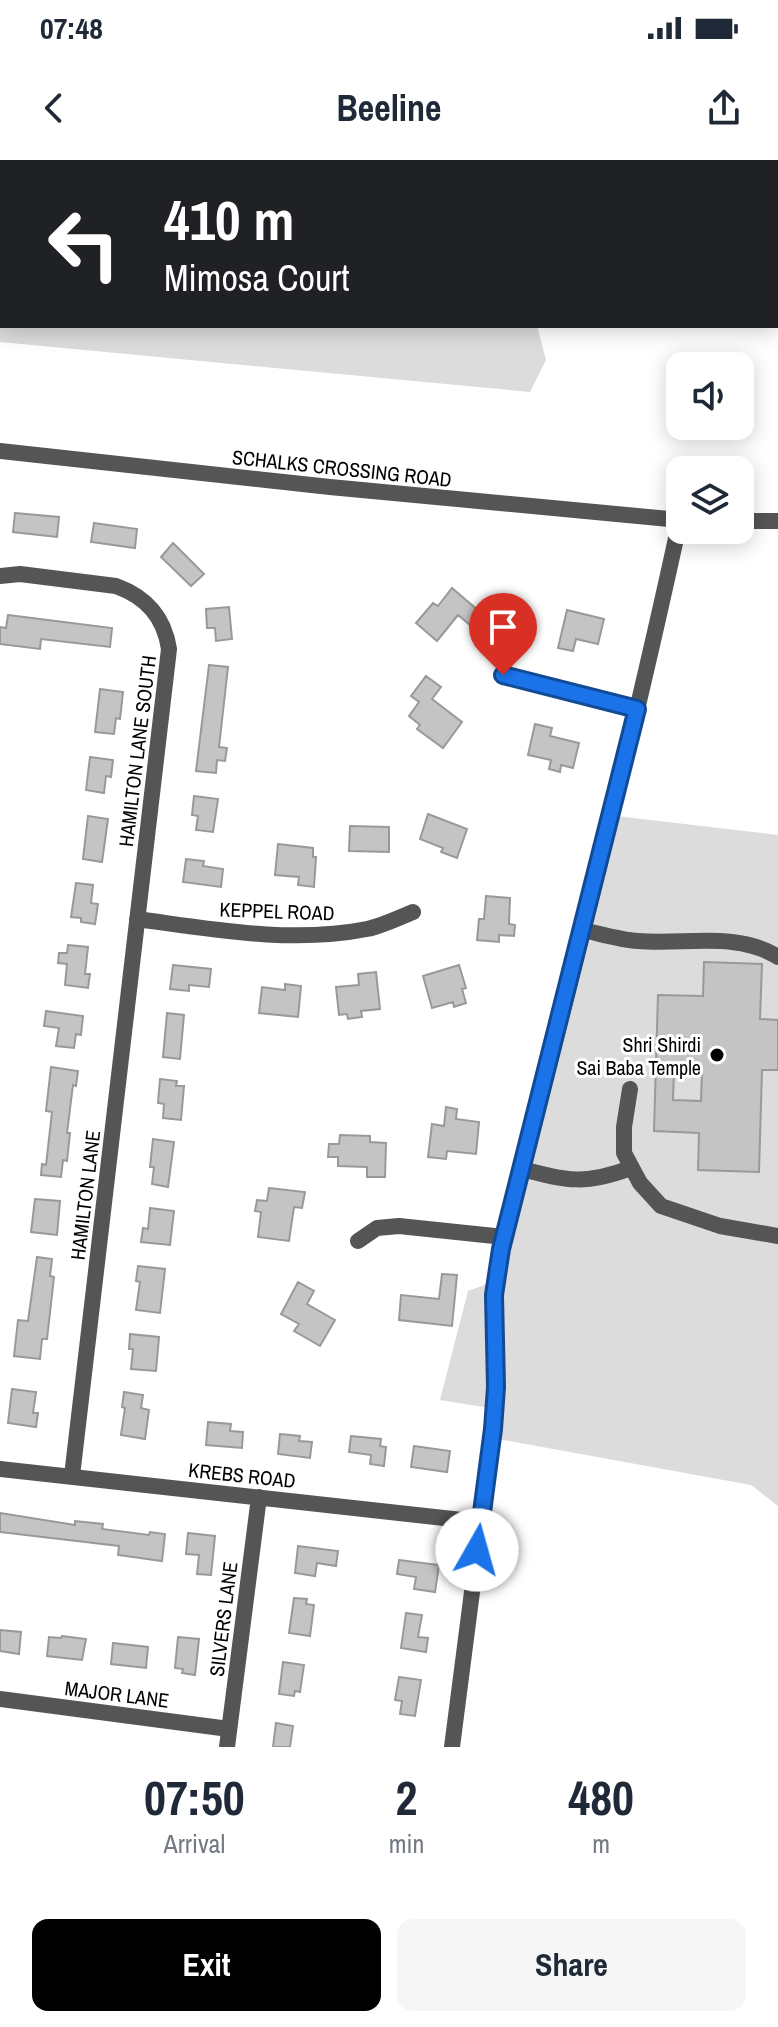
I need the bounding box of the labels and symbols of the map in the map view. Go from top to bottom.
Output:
street label: SCHALKS CROSSING ROAD [231,443,453,493]
pin [469,593,537,675]
street label: HAMILTON LANE SOUTH [112,654,162,848]
street label: KEPPEL ROAD [219,895,335,927]
place label: Shri Shirdi Sai Baba Temple [576,1031,701,1081]
marker: Shri Shirdi Sai Baba Temple [708,1046,726,1064]
street label: HAMILTON LANE [64,1129,106,1261]
street label: KREBS ROAD [187,1456,297,1494]
position arrow [435,1508,519,1592]
street label: SILVERS LANE [203,1560,243,1678]
street label: MAJOR LANE [63,1674,171,1714]

